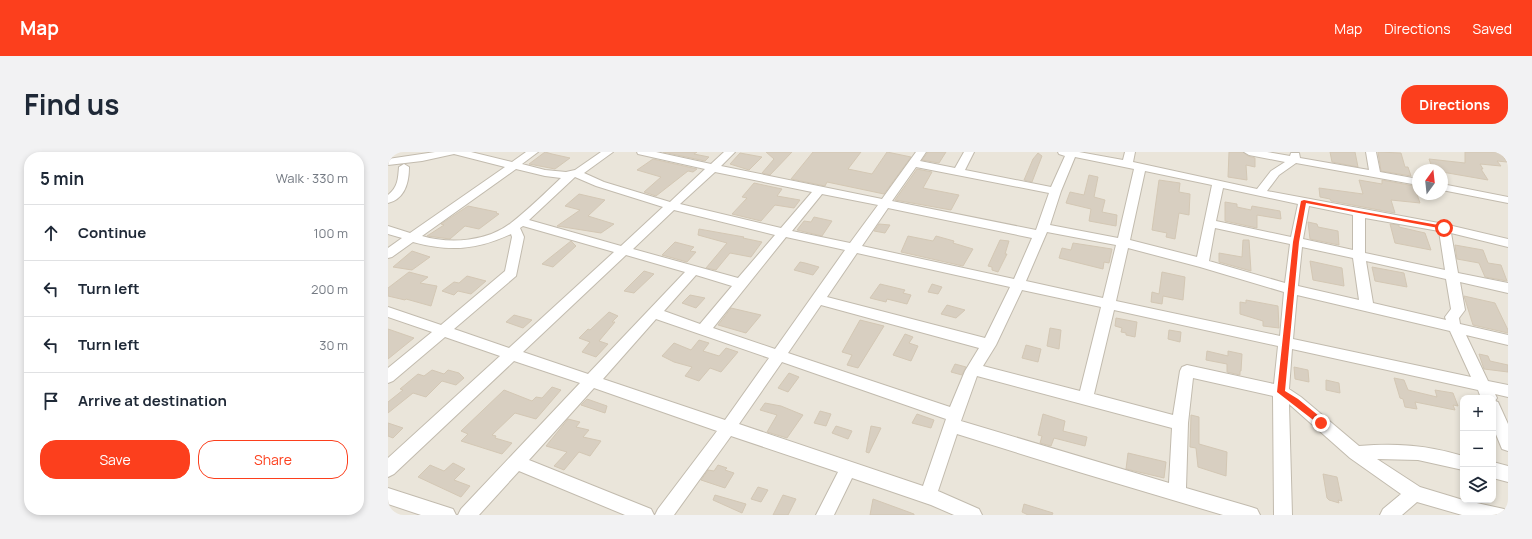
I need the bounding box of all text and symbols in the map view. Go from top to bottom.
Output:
text: Map [20,15,59,41]
text: Map [1334,19,1362,38]
text: Directions [1384,19,1451,38]
text: Saved [1473,19,1512,38]
text: Find us [24,85,119,123]
button: Directions [1401,85,1508,124]
north arrow [1412,164,1448,200]
text: 5 min [40,167,84,190]
text: Walk · 330 m [276,169,348,187]
route start [1435,219,1453,237]
icon: ahead [40,222,62,244]
text: Continue [78,222,146,243]
text: 100 m [313,224,348,242]
icon: left [40,278,62,300]
text: Turn left [78,278,140,299]
text: 200 m [311,280,348,298]
icon: left [40,334,62,356]
text: Turn left [78,334,140,355]
text: 30 m [319,336,348,354]
icon: arrive [40,390,62,412]
text: Arrive at destination [78,390,227,411]
map controls [1460,395,1496,503]
button: + [1460,395,1496,431]
route end [1312,414,1330,432]
button: − [1460,431,1496,467]
button: Save [40,440,190,479]
button: Share [198,440,348,479]
button: layers [1460,467,1496,503]

